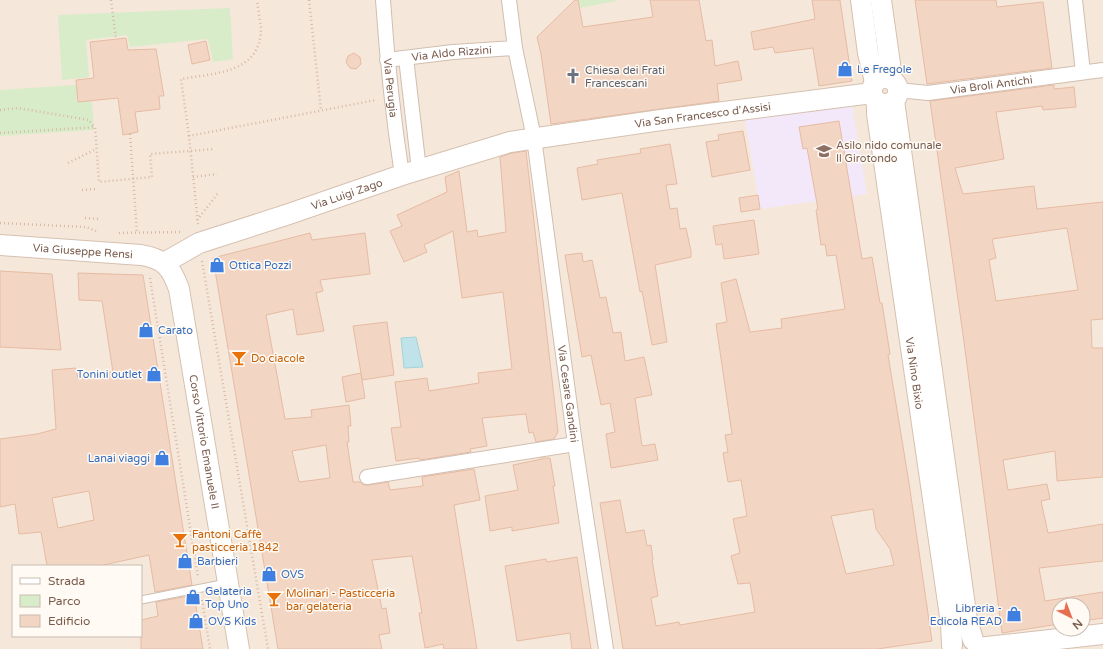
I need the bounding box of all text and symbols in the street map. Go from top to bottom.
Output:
street label: Via Aldo Rizzini [411,44,492,64]
street label: Via Perugia [381,57,400,118]
shop icon: Le Fregole [836,60,854,78]
place label: Le Fregole [857,63,912,76]
place label: Chiesa dei Frati Francescani [585,64,665,90]
church icon: Chiesa dei Frati Francescani [564,67,582,85]
street label: Via Broli Antichi [949,73,1033,97]
street label: Via San Francesco d'Assisi [634,100,772,131]
place label: Asilo nido comunale Il Girotondo [836,139,942,165]
school or university icon: Asilo nido comunale Il Girotondo [815,142,833,160]
street label: Via Luigi Zago [310,176,385,213]
street label: Via Giuseppe Rensi [32,241,133,261]
shop icon: Ottica Pozzi [208,256,226,274]
place label: Ottica Pozzi [229,259,292,272]
shop icon: Carato [137,321,155,339]
place label: Carato [158,324,193,337]
street label: Via Nino Bixio [903,336,926,411]
street label: Via Cesare Gandini [555,344,581,443]
bar icon: Do ciacole [230,349,248,367]
place label: Do ciacole [251,352,305,365]
shop icon: Tonini outlet [145,365,163,383]
place label: Tonini outlet [77,368,142,381]
street label: Corso Vittorio Emanuele II [186,374,222,510]
shop icon: Lanai viaggi [153,449,171,467]
place label: Lanai viaggi [88,452,150,465]
place label: Fantoni Caffè pasticceria 1842 [192,528,279,554]
bar icon: Fantoni Caffè pasticceria 1842 [171,531,189,549]
shop icon: Barbieri [176,552,194,570]
place label: Barbieri [197,555,238,568]
legend [12,565,142,637]
shop icon: OVS [260,565,278,583]
place label: OVS [281,568,304,581]
text: Strada [48,574,85,588]
place label: Gelateria Top Uno [205,585,252,611]
place label: Molinari - Pasticceria bar gelateria [286,587,395,613]
shop icon: Gelateria Top Uno [184,588,202,606]
bar icon: Molinari - Pasticceria bar gelateria [265,590,283,608]
text: Parco [48,594,81,608]
north arrow [1051,597,1091,637]
place label: Libreria - Edicola READ [930,602,1002,628]
shop icon: Libreria - Edicola READ [1005,605,1023,623]
shop icon: OVS Kids [187,612,205,630]
text: Edificio [48,614,90,628]
place label: OVS Kids [208,615,256,628]
text: N [1070,616,1085,632]

